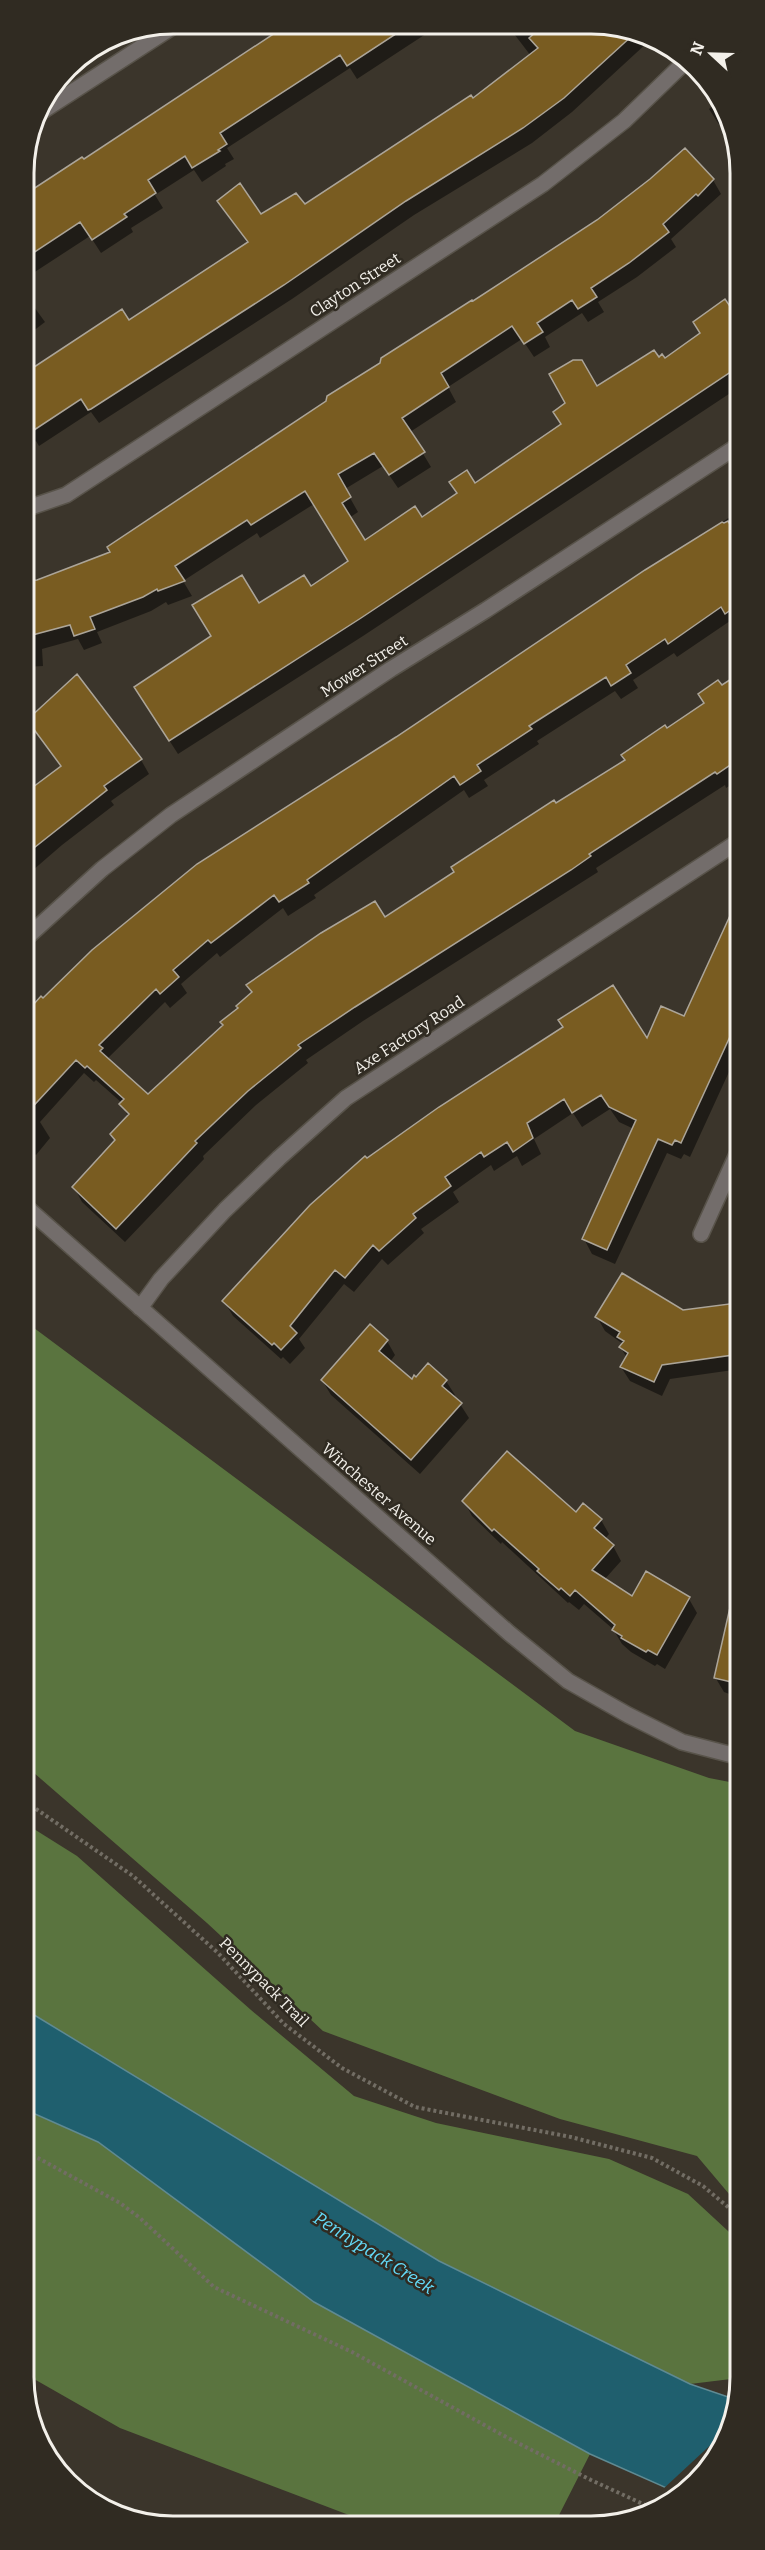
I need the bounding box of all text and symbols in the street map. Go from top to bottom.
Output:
north arrow [681,24,741,84]
text: N [686,39,709,58]
street label: Clayton Street [306,248,404,321]
street label: Mower Street [317,631,411,701]
street label: Axe Factory Road [350,992,468,1078]
street label: Winchester Avenue [318,1439,440,1549]
street label: Pennypack Trail [215,1933,313,2031]
water label: Pennypack Creek [310,2207,438,2299]

